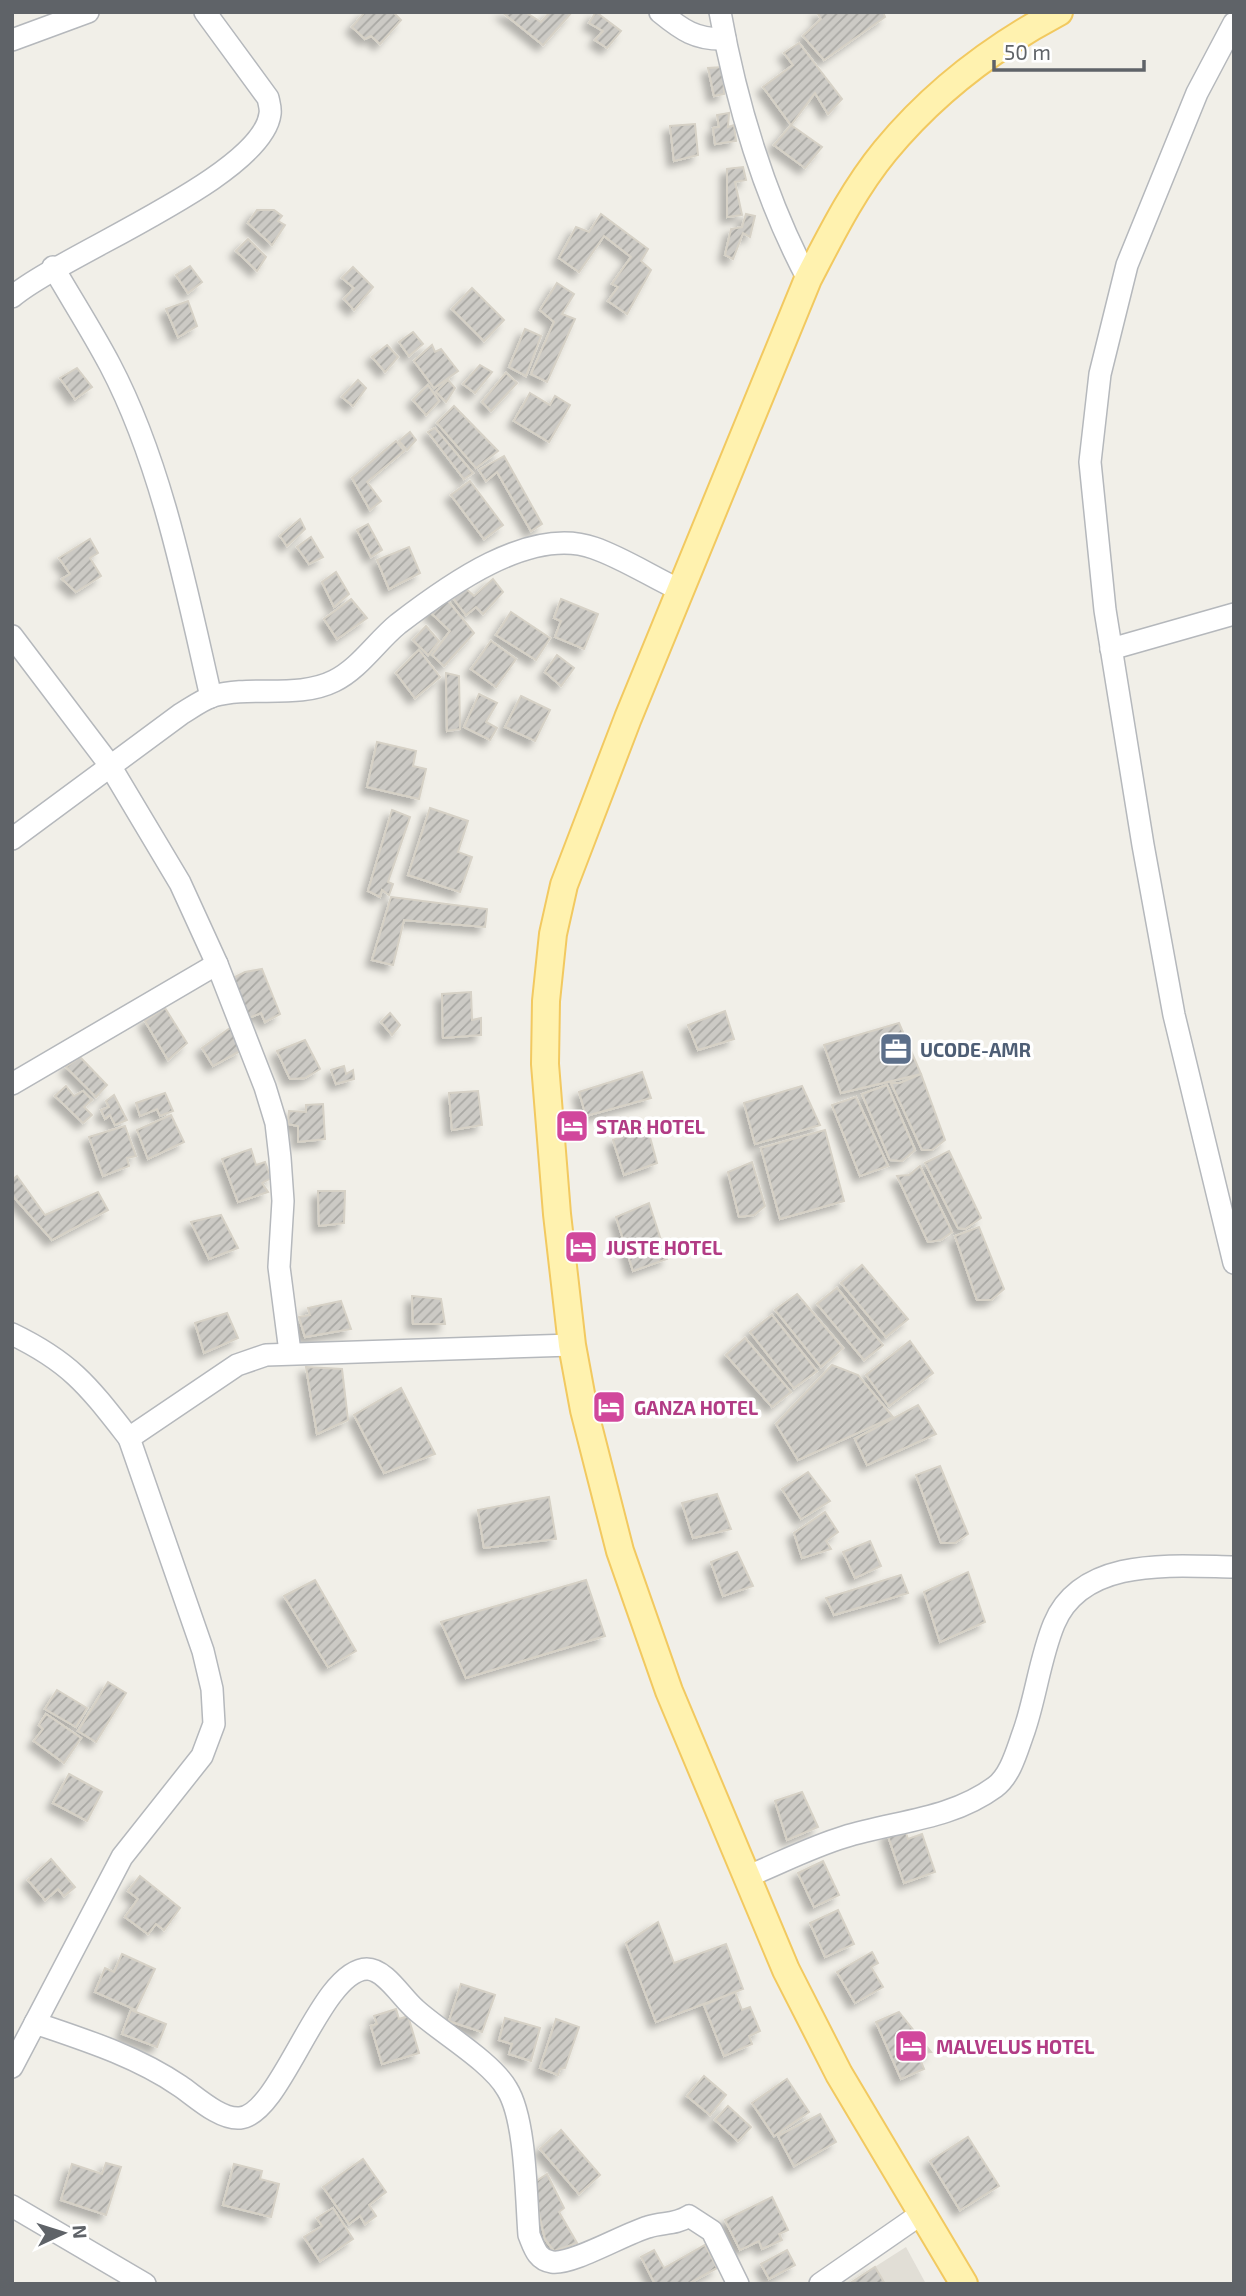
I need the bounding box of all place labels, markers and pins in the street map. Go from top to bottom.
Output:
office icon: UCODE-AMR [877,1030,915,1068]
place label: UCODE-AMR [920,1038,1031,1061]
hotel icon: STAR HOTEL [553,1107,591,1145]
place label: STAR HOTEL [596,1115,705,1138]
hotel icon: JUSTE HOTEL [562,1228,600,1266]
place label: JUSTE HOTEL [606,1236,722,1259]
hotel icon: GANZA HOTEL [590,1388,628,1426]
place label: GANZA HOTEL [634,1396,758,1419]
hotel icon: MALVELUS HOTEL [892,2027,930,2065]
place label: MALVELUS HOTEL [936,2035,1095,2058]

